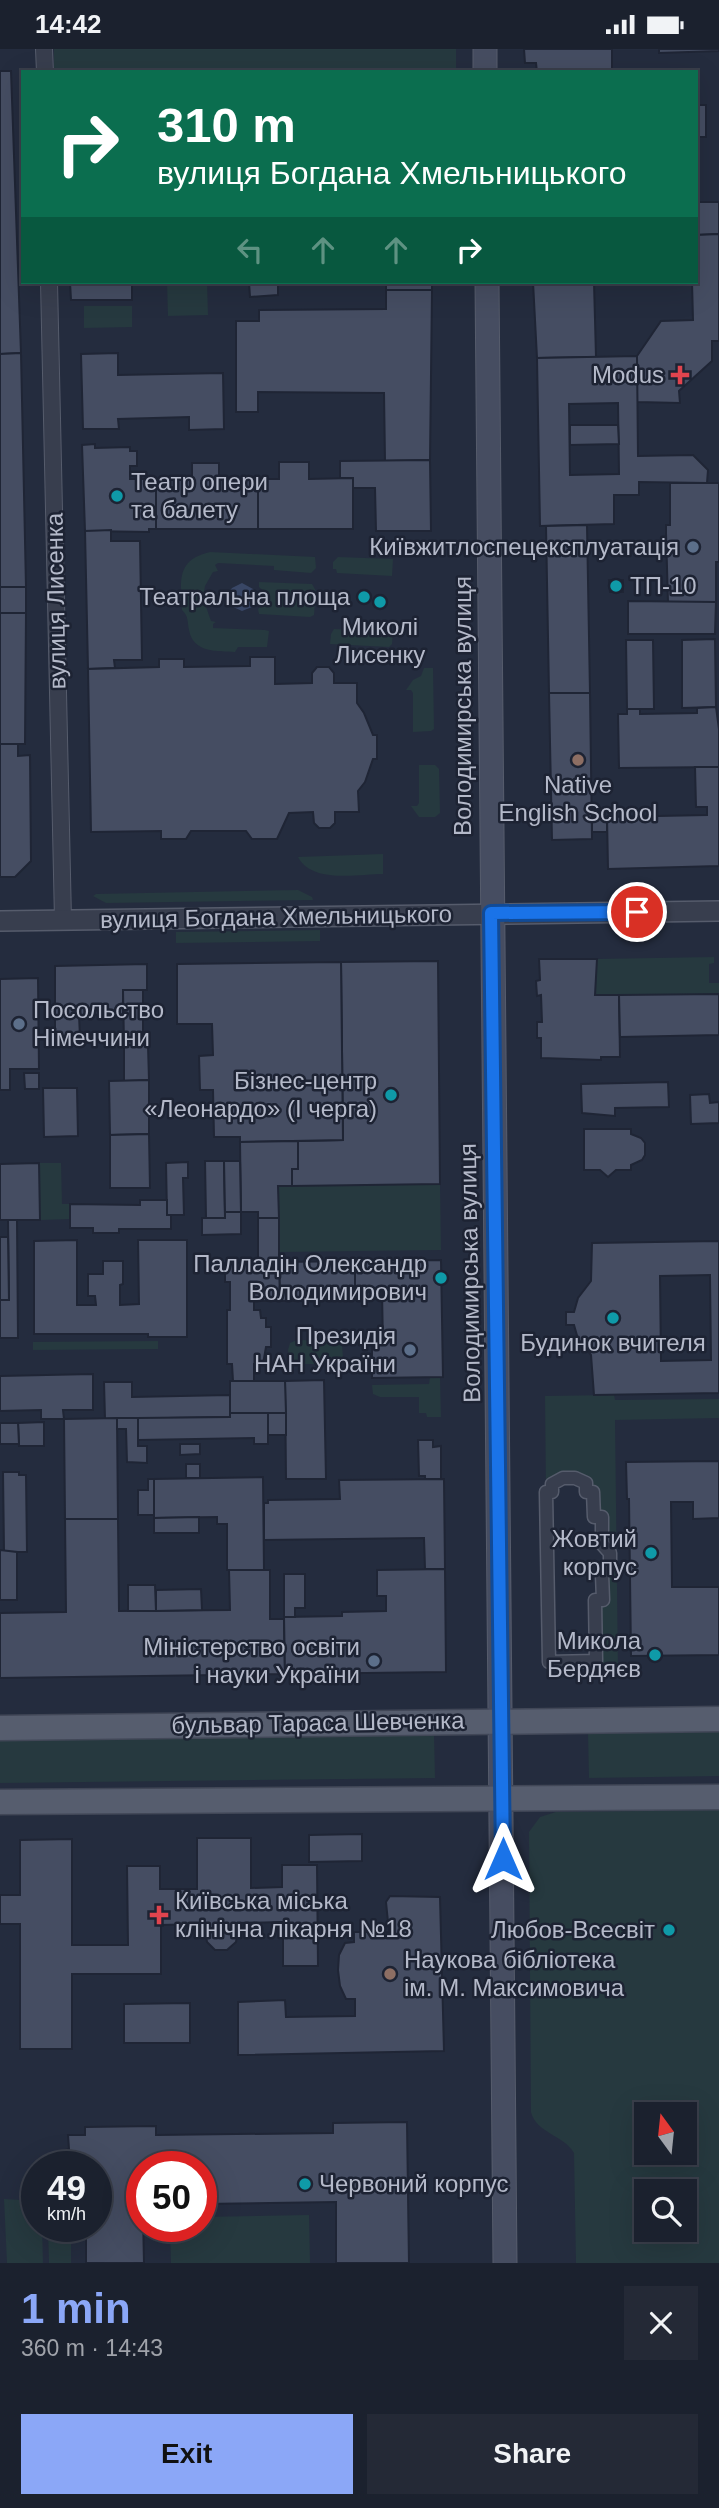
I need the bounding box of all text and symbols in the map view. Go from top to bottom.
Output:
text: 14:42 [35,9,102,39]
icon: right [42,98,133,189]
text: 310 m [157,98,296,152]
text: вулиця Богдана Хмельницького [157,155,626,191]
icon: left [231,231,269,269]
icon: ahead [304,231,342,269]
icon: ahead [377,231,415,269]
icon: right [450,231,488,269]
place label: Modus [592,361,664,388]
marker: Modus [670,365,690,385]
place label: Театр опери та балету [131,468,268,523]
marker: Театр опери та балету [109,488,125,504]
street label: вулиця Лисенка [40,512,71,690]
place label: Київжитлоспецексплуатація [369,533,679,560]
marker: Київжитлоспецексплуатація [685,539,701,555]
place label: ТП-10 [630,572,697,599]
street label: Володимирська вулиця [449,576,476,836]
marker: ТП-10 [608,578,624,594]
place label: Театральна площа [139,583,351,610]
marker: Театральна площа [356,589,372,605]
marker: Миколі Лисенку [372,594,388,610]
place label: Миколі Лисенку [335,613,425,668]
marker: Native English School [570,752,586,768]
place label: Native English School [499,771,657,826]
pin [607,882,667,942]
icon: arrive [618,893,656,931]
street label: вулиця Богдана Хмельницького [100,900,452,933]
place label: Посольство Німеччини [33,996,164,1051]
marker: Посольство Німеччини [11,1016,27,1032]
place label: Бізнес-центр «Леонардо» (I черга) [144,1067,377,1122]
marker: Бізнес-центр «Леонардо» (I черга) [383,1087,399,1103]
street label: Володимирська вулиця [454,1143,485,1403]
place label: Палладін Олександр Володимирович [193,1250,427,1305]
marker: Палладін Олександр Володимирович [433,1270,449,1286]
marker: Будинок вчителя [605,1310,621,1326]
place label: Президія НАН України [254,1322,396,1377]
place label: Будинок вчителя [520,1329,706,1356]
marker: Президія НАН України [402,1342,418,1358]
place label: Жовтий корпус [552,1525,637,1580]
marker: Жовтий корпус [643,1545,659,1561]
place label: Микола Бердяєв [547,1627,642,1682]
place label: Міністерство освіти і науки України [143,1633,360,1688]
marker: Микола Бердяєв [647,1647,663,1663]
marker: Міністерство освіти і науки України [366,1653,382,1669]
street label: бульвар Тараса Шевченка [171,1706,465,1739]
position arrow [466,1822,540,1896]
place label: Київська міська клінічна лікарня №18 [175,1887,412,1942]
marker: Київська міська клінічна лікарня №18 [149,1905,169,1925]
place label: Любов-Всесвіт [491,1916,655,1943]
marker: Любов-Всесвіт [661,1922,677,1938]
place label: Наукова бібліотека ім. М. Максимовича [404,1946,625,2001]
marker: Наукова бібліотека ім. М. Максимовича [382,1966,398,1982]
north arrow [634,2102,696,2165]
map controls [634,2102,697,2242]
speed limit sign: 50 [126,2151,217,2242]
text: 49 [47,2168,86,2207]
place label: Червоний корпус [319,2170,508,2197]
marker: Червоний корпус [297,2176,313,2192]
button: search [634,2179,697,2242]
text: km/h [47,2204,86,2224]
text: 1 min [21,2285,131,2332]
button: close [624,2286,698,2360]
text: 360 m · 14:43 [21,2335,163,2361]
button: Exit [21,2414,353,2494]
button: Share [367,2414,698,2494]

